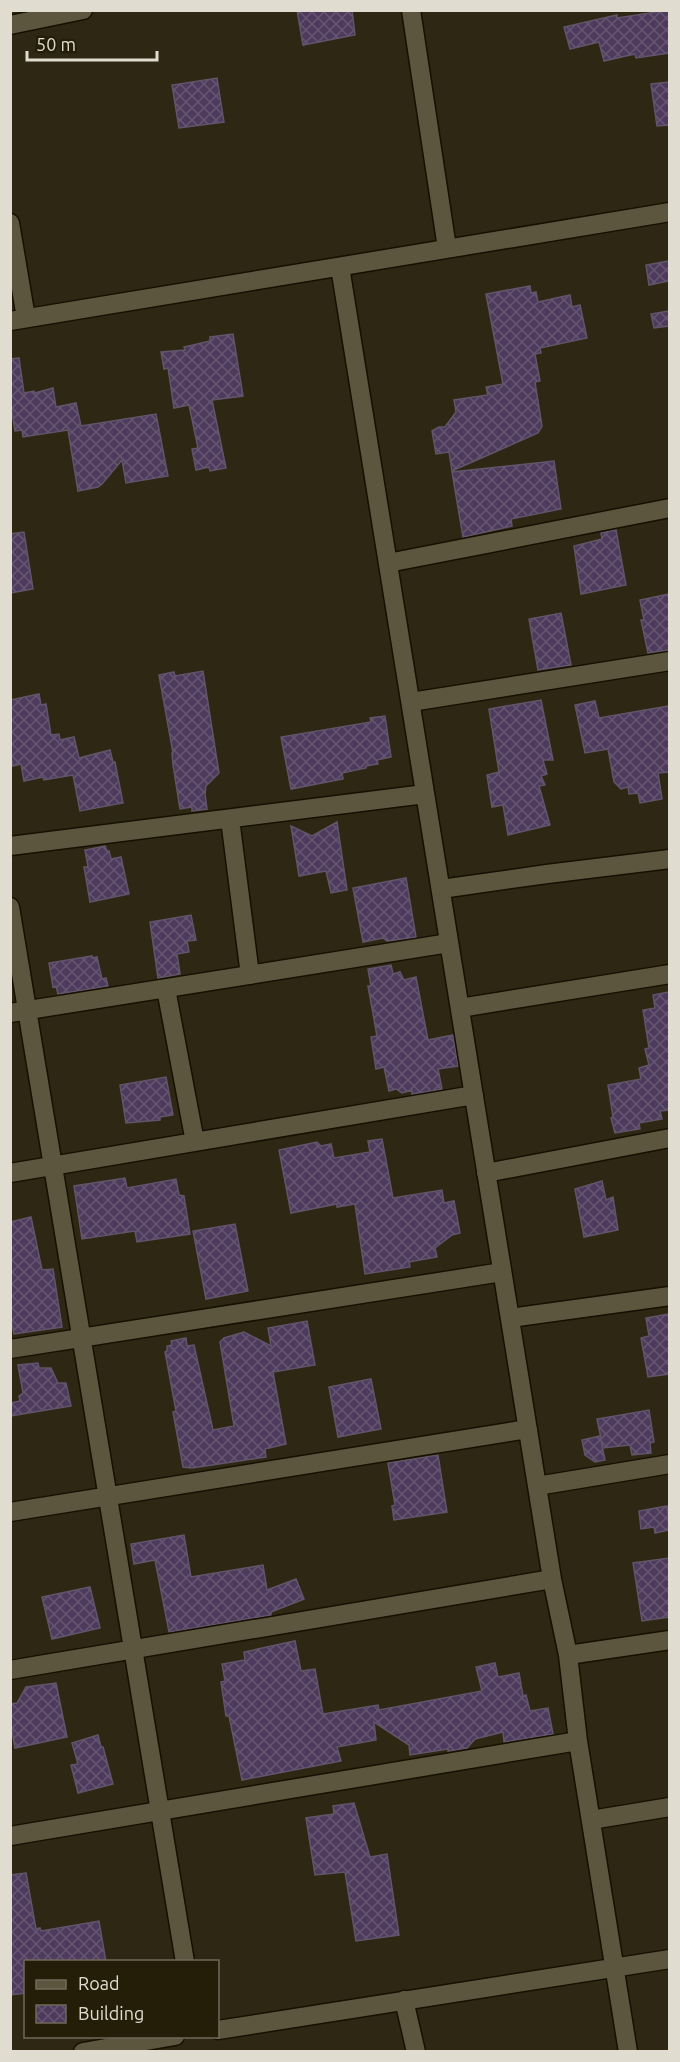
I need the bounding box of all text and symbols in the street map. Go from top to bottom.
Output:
scale bar [27,24,158,62]
text: 50 m [36,34,76,54]
legend [24,1960,219,2038]
text: Road [78,1973,120,1993]
text: Building [78,2003,144,2023]

